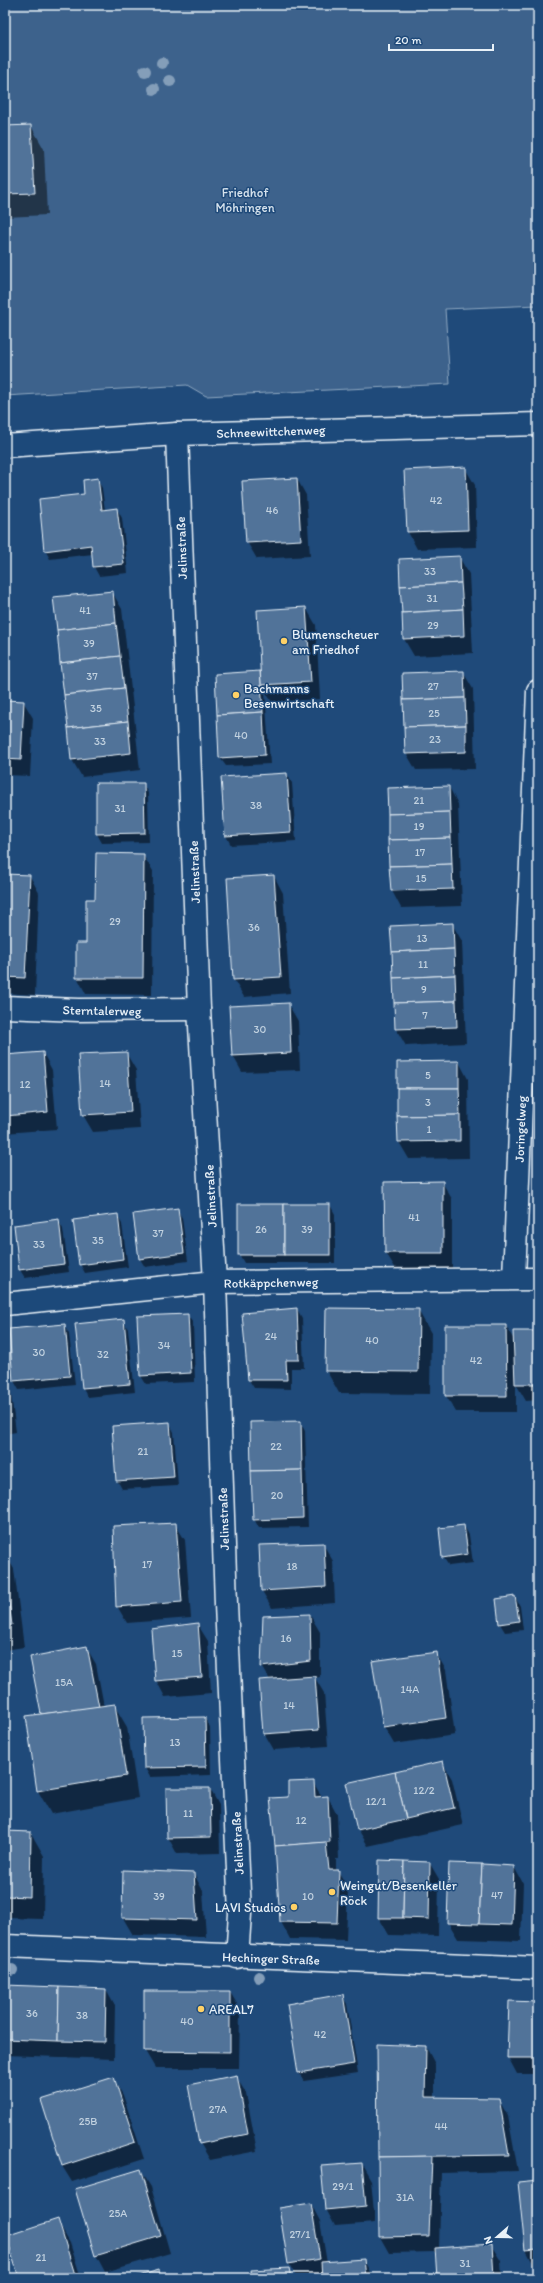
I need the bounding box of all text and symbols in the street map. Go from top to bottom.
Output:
scale bar [389,26,493,52]
text: 20 m [395,33,422,47]
park label: Friedhof Möhringen [215,185,275,215]
street label: Schneewittchenweg [216,422,326,441]
house number: 42 [430,494,442,507]
house number: 46 [266,504,278,517]
street label: Jelinstraße [173,516,190,580]
house number: 33 [424,565,436,578]
house number: 31 [426,592,438,605]
house number: 41 [79,604,91,617]
house number: 29 [427,619,439,632]
place label: Blumenscheuer am Friedhof [292,627,380,657]
marker: Blumenscheuer am Friedhof [279,636,289,646]
house number: 39 [83,637,95,650]
house number: 37 [86,670,98,683]
house number: 27 [427,680,439,693]
place label: Bachmanns Besenwirtschaft [244,681,335,711]
marker: Bachmanns Besenwirtschaft [231,690,241,700]
house number: 35 [90,702,102,715]
house number: 25 [428,707,440,720]
house number: 40 [234,729,248,742]
house number: 23 [429,733,441,746]
house number: 33 [94,735,106,748]
house number: 21 [414,794,424,807]
house number: 38 [250,799,262,812]
house number: 31 [114,802,126,815]
house number: 19 [414,820,425,833]
street label: Jelinstraße [186,840,203,904]
house number: 17 [415,846,426,859]
house number: 15 [416,872,427,885]
house number: 29 [109,915,121,928]
house number: 36 [248,921,260,934]
house number: 13 [416,932,428,945]
house number: 11 [418,958,428,971]
house number: 9 [421,983,427,996]
street label: Sterntalerweg [63,1002,142,1019]
house number: 7 [422,1009,428,1022]
house number: 30 [254,1023,267,1036]
house number: 5 [425,1069,431,1082]
house number: 14 [99,1077,111,1090]
house number: 12 [20,1078,31,1091]
street label: Joringelweg [512,1095,529,1163]
house number: 3 [425,1096,431,1109]
house number: 1 [426,1123,432,1136]
street label: Jelinstraße [201,1164,220,1228]
house number: 41 [408,1211,420,1224]
house number: 26 [255,1223,267,1236]
house number: 39 [301,1223,313,1236]
house number: 37 [152,1227,164,1240]
house number: 35 [92,1234,104,1247]
house number: 33 [33,1238,45,1251]
street label: Rotkäppchenweg [224,1274,319,1291]
house number: 24 [265,1330,278,1343]
house number: 40 [365,1334,379,1347]
house number: 34 [158,1339,171,1352]
house number: 30 [33,1346,46,1359]
house number: 32 [97,1348,109,1361]
house number: 42 [470,1354,482,1367]
house number: 22 [270,1440,282,1453]
house number: 21 [138,1445,148,1458]
street label: Jelinstraße [215,1487,232,1551]
house number: 20 [271,1489,284,1502]
house number: 17 [142,1558,153,1571]
house number: 18 [286,1560,298,1573]
house number: 16 [281,1632,292,1645]
house number: 15 [172,1647,183,1660]
house number: 15A [55,1676,73,1689]
house number: 14A [401,1683,419,1696]
house number: 14 [283,1699,295,1712]
house number: 13 [169,1736,181,1749]
house number: 12/2 [413,1784,435,1797]
house number: 12/1 [366,1795,386,1808]
house number: 11 [183,1807,193,1820]
street label: Jelinstraße [228,1811,247,1875]
house number: 12 [296,1814,307,1827]
place label: Weingut/Besenkeller Röck [340,1878,458,1908]
marker: Weingut/Besenkeller Röck [327,1887,337,1897]
house number: 47 [491,1889,504,1902]
house number: 39 [153,1890,165,1903]
house number: 10 [302,1890,314,1903]
place label: LAVI Studios [215,1900,286,1915]
marker: LAVI Studios [289,1902,299,1912]
street label: Hechinger Straße [222,1949,320,1968]
place label: AREAL7 [209,2002,254,2017]
marker: AREAL7 [196,2004,206,2014]
house number: 36 [26,2007,38,2020]
house number: 38 [76,2009,88,2022]
house number: 40 [180,2015,194,2028]
house number: 42 [314,2028,326,2041]
house number: 27A [209,2103,227,2116]
house number: 25B [79,2115,97,2128]
house number: 44 [434,2120,448,2133]
house number: 29/1 [332,2180,354,2193]
house number: 31A [396,2191,414,2204]
house number: 25A [109,2207,127,2220]
north arrow [477,2217,517,2257]
house number: 27/1 [290,2228,310,2241]
text: N [481,2235,495,2246]
house number: 21 [36,2251,46,2264]
house number: 31 [459,2257,471,2270]

